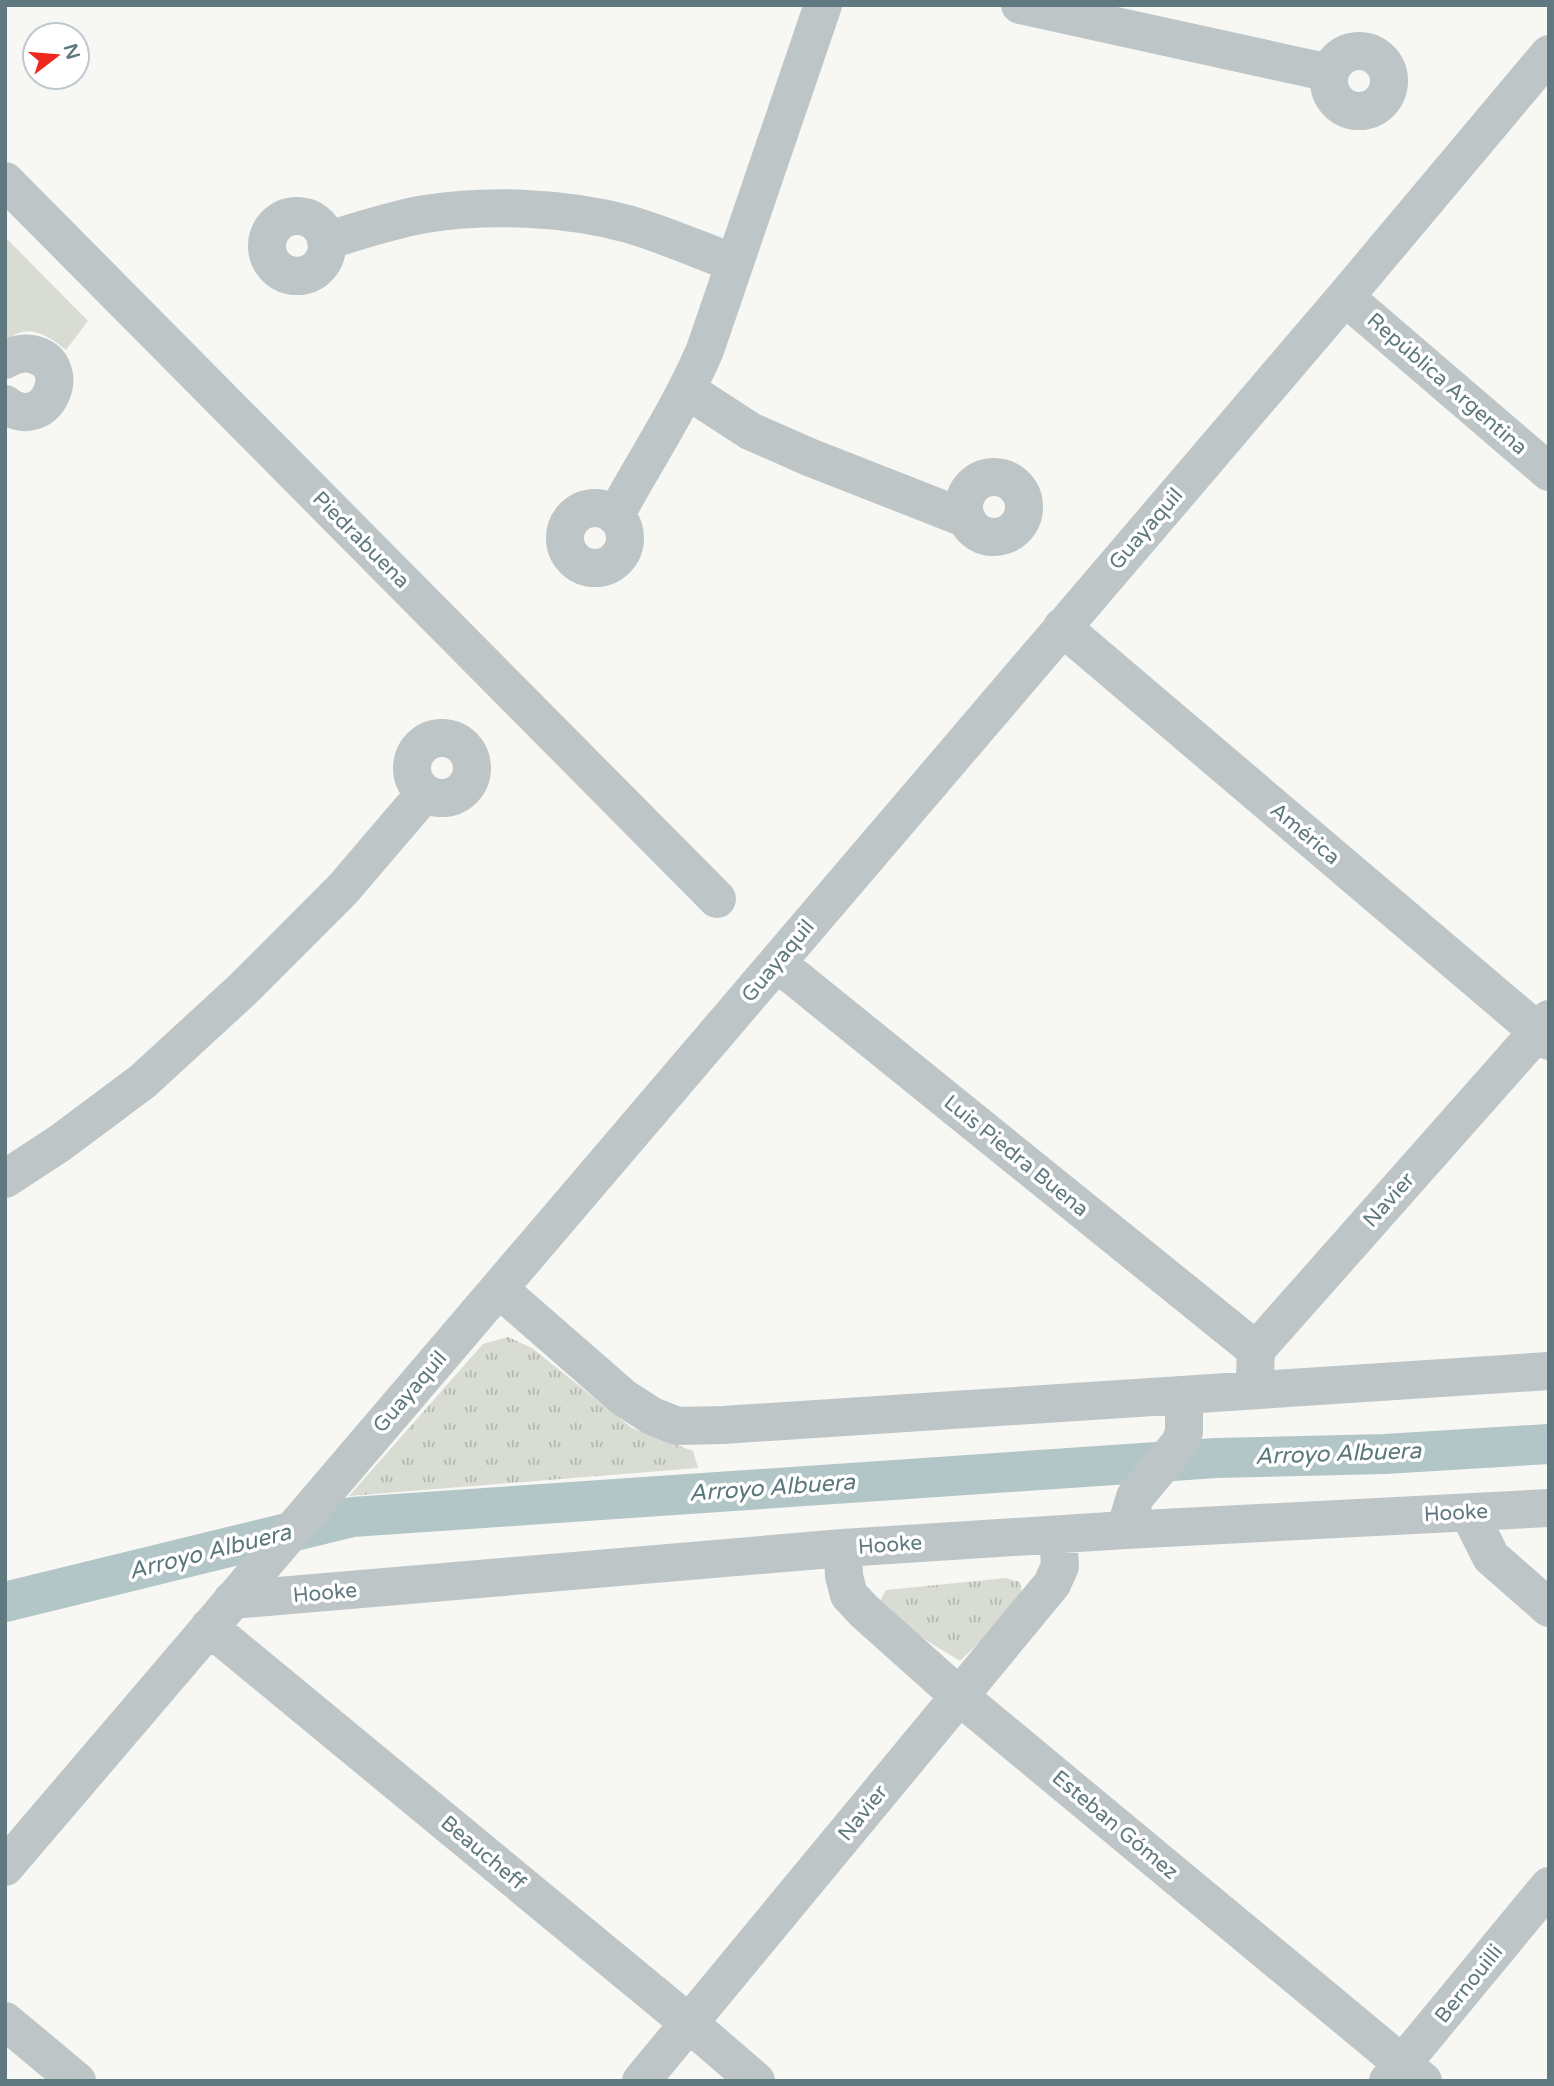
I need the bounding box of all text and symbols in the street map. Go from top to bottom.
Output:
north arrow [21,21,91,91]
text: N [59,41,84,62]
street label: República Argentina [1362,308,1532,460]
street label: Guayaquil [1104,483,1188,575]
street label: Piedrabuena [307,486,415,594]
street label: América [1265,798,1345,870]
street label: Guayaquil [736,915,820,1007]
street label: Luis Piedra Buena [939,1090,1093,1222]
street label: Navier [1358,1168,1420,1232]
street label: Guayaquil [368,1346,452,1438]
water label: Arroyo Albuera [1254,1437,1423,1471]
water label: Arroyo Albuera [688,1468,857,1508]
street label: Hooke [1423,1499,1489,1527]
water label: Arroyo Albuera [126,1518,295,1586]
street label: Hooke [857,1530,923,1560]
street label: Hooke [292,1578,358,1608]
street label: Esteban Gómez [1047,1765,1183,1885]
street label: Navier [833,1780,893,1846]
street label: Beaucheff [436,1810,531,1896]
street label: Bernouilli [1430,1940,1508,2028]

